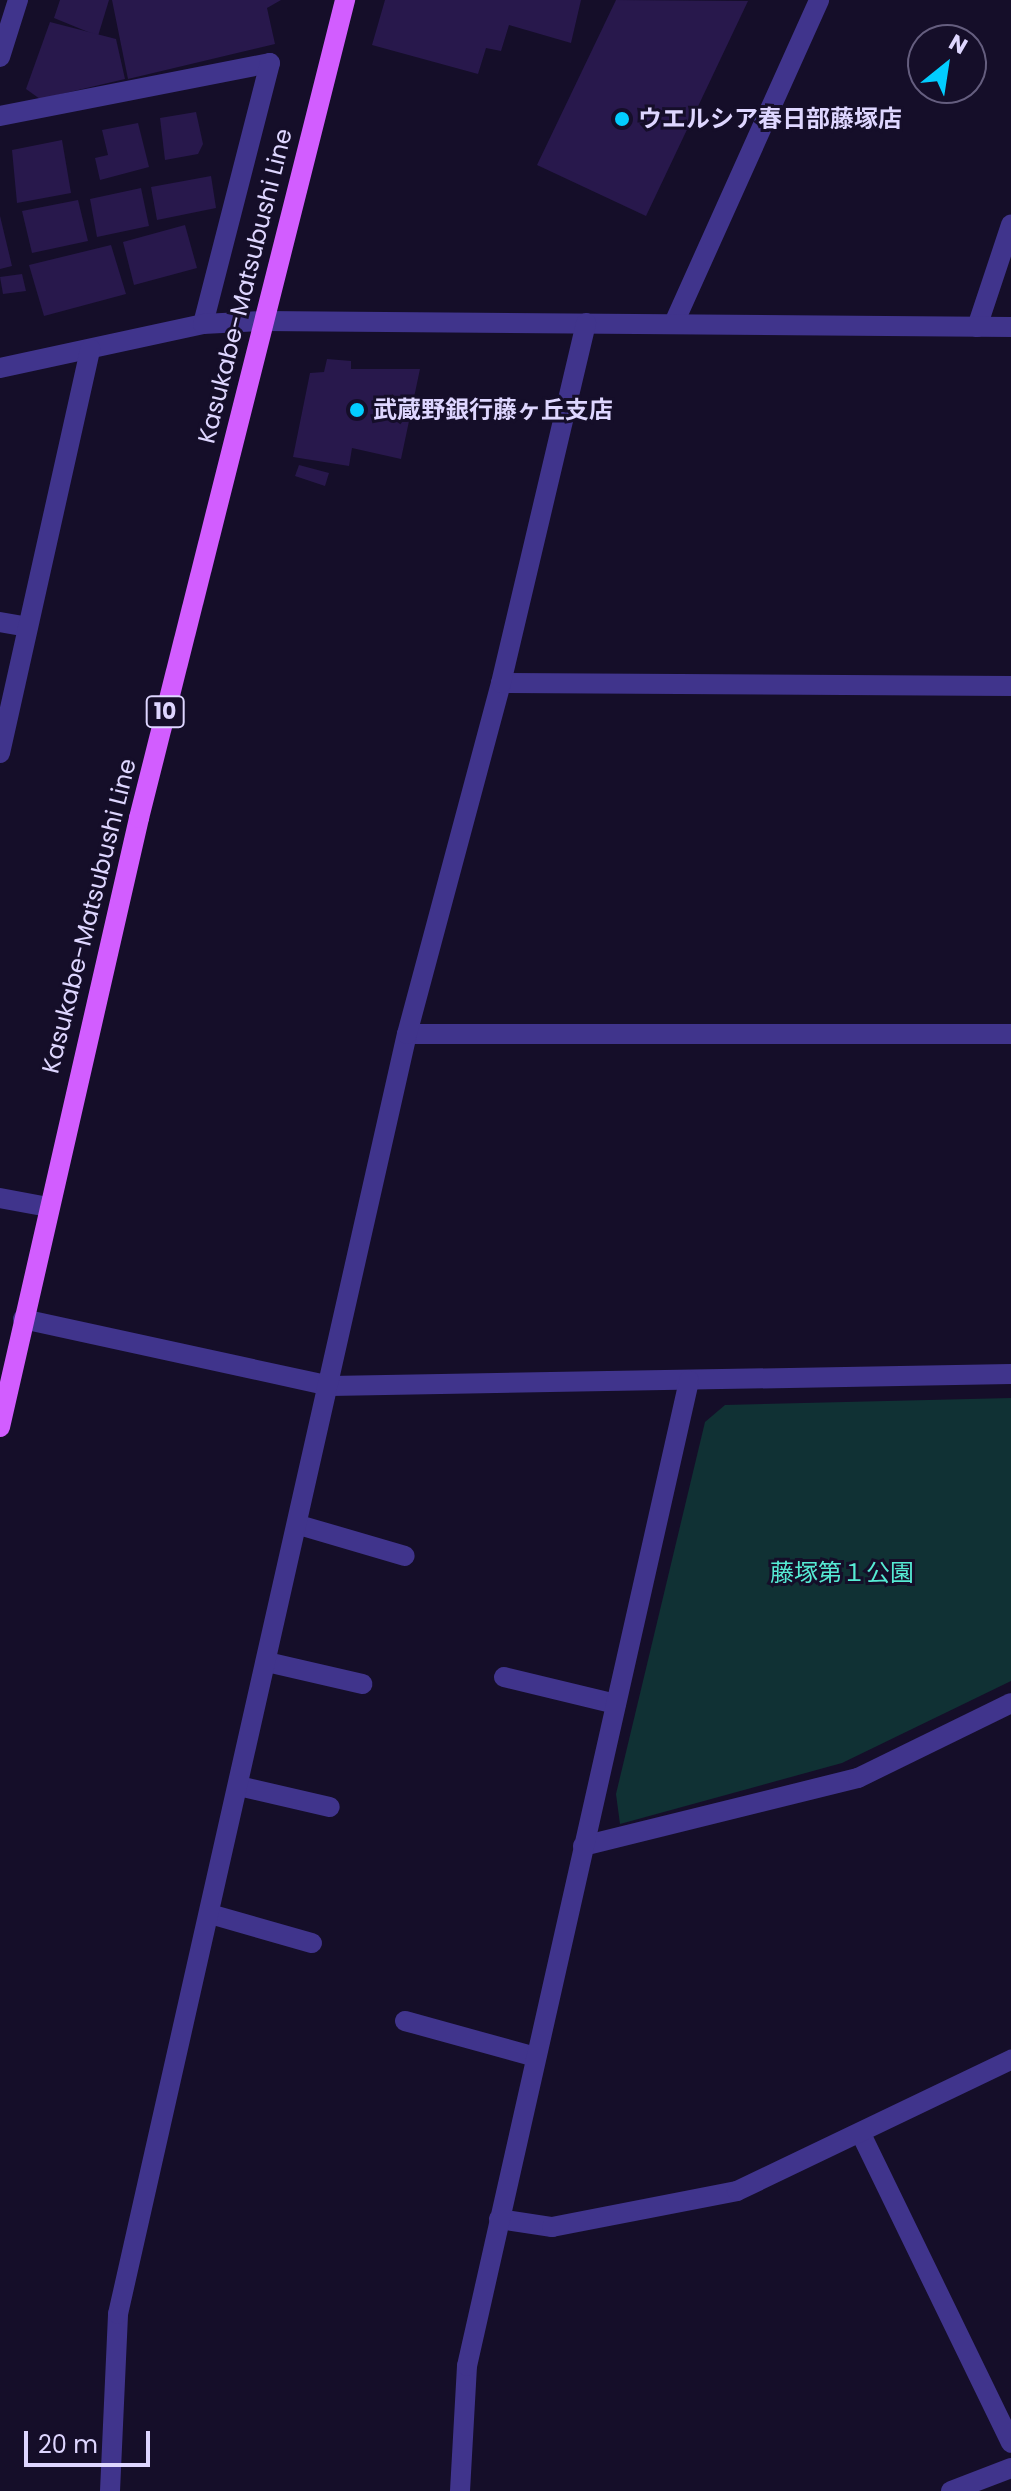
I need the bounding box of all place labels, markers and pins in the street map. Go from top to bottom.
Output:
place label: ウエルシア春日部藤塚店 [638,105,902,133]
marker: ウエルシア春日部藤塚店 [613,110,631,128]
place label: 武蔵野銀行藤ヶ丘支店 [373,396,613,424]
marker: 武蔵野銀行藤ヶ丘支店 [348,401,366,419]

